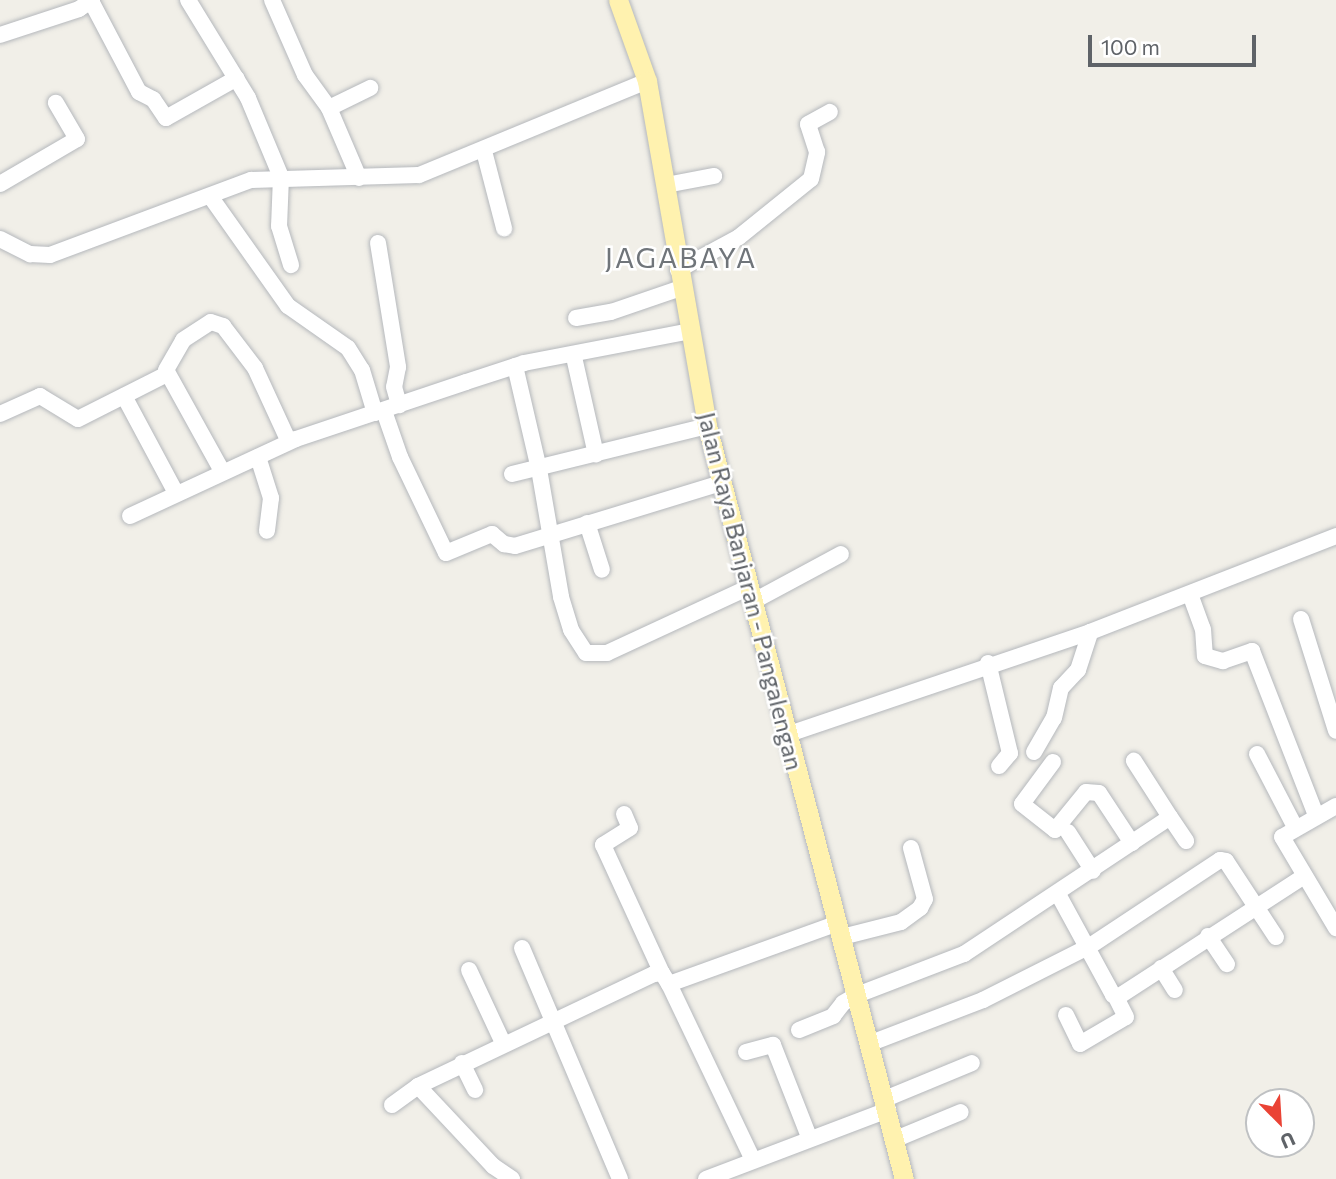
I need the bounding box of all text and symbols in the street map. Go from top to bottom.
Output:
scale bar [1091,21,1259,65]
text: 100 m [1101,34,1160,59]
district label: JAGABAYA [606,240,756,274]
street label: Jalan Raya Banjaran - Pangalengan [693,409,809,773]
north arrow [1245,1088,1315,1158]
text: U [1277,1127,1299,1154]

